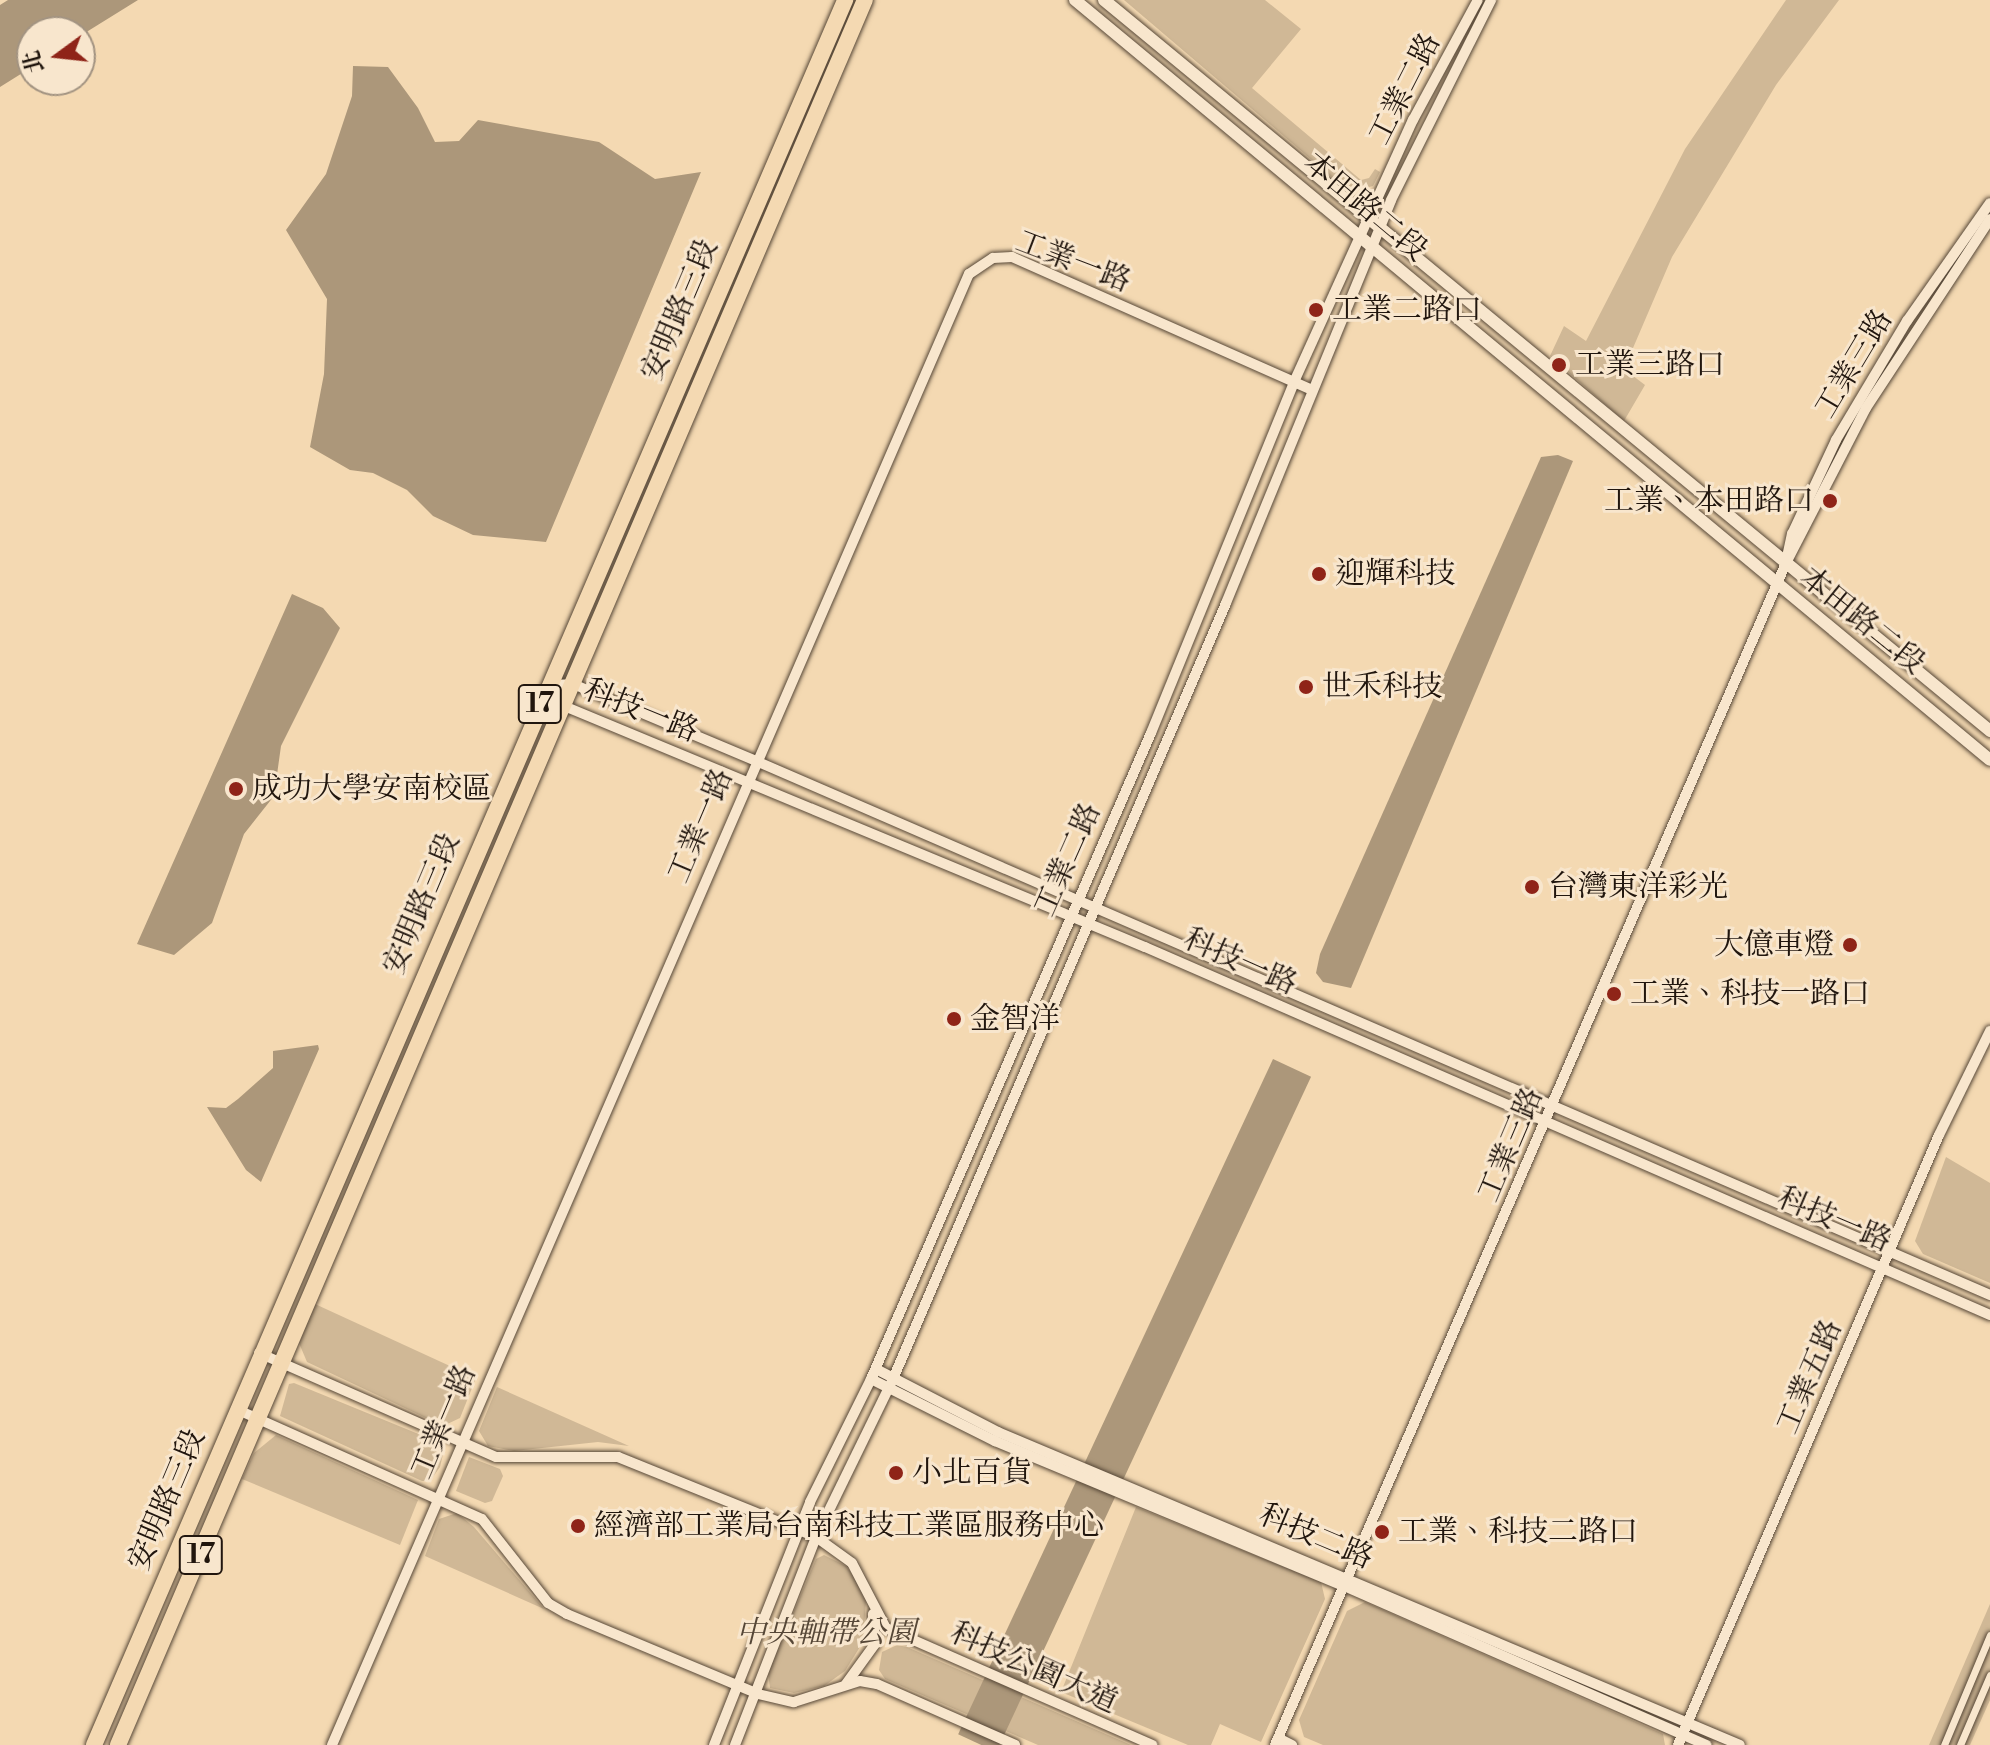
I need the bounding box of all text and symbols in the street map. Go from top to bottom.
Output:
north arrow [16,16,96,96]
street label: 工業二路 [1362,27,1448,151]
text: 北 [18,48,50,76]
street label: 本田路二段 [1296,145,1434,269]
street label: 工業一路 [1011,224,1135,300]
street label: 安明路三段 [634,234,726,386]
place label: 工業二路口 [1332,292,1482,328]
marker: 工業二路口 [1307,301,1325,319]
street label: 工業三路 [1808,303,1900,425]
place label: 工業三路口 [1575,347,1725,383]
marker: 工業三路口 [1550,356,1568,374]
place label: 工業、本田路口 [1604,483,1814,519]
marker: 工業、本田路口 [1821,492,1839,510]
place label: 迎輝科技 [1335,556,1455,592]
street label: 本田路二段 [1792,560,1932,682]
marker: 迎輝科技 [1310,565,1328,583]
place label: 世禾科技 [1322,669,1442,705]
street label: 科技一路 [579,672,703,750]
marker: 世禾科技 [1297,678,1315,696]
road number: 17 [516,680,564,728]
street label: 工業一路 [661,764,741,888]
place label: 成功大學安南校區 [252,771,492,807]
marker: 成功大學安南校區 [227,780,245,798]
street label: 工業二路 [1027,798,1109,922]
street label: 安明路三段 [376,828,468,980]
place label: 台灣東洋彩光 [1548,869,1728,905]
marker: 台灣東洋彩光 [1523,878,1541,896]
street label: 科技一路 [1178,921,1302,1003]
place label: 大億車燈 [1714,927,1834,963]
marker: 大億車燈 [1841,936,1859,954]
place label: 工業、科技一路口 [1630,976,1870,1012]
marker: 工業、科技一路口 [1605,985,1623,1003]
place label: 金智洋 [970,1001,1060,1037]
marker: 金智洋 [945,1010,963,1028]
street label: 工業三路 [1471,1083,1551,1207]
street label: 科技一路 [1772,1180,1896,1260]
street label: 工業五路 [1770,1315,1850,1439]
street label: 工業一路 [404,1360,484,1484]
street label: 安明路三段 [121,1424,213,1576]
place label: 小北百貨 [912,1455,1032,1491]
marker: 小北百貨 [887,1464,905,1482]
street label: 科技二路 [1254,1497,1378,1577]
place label: 經濟部工業局台南科技工業區服務中心 [594,1508,1104,1544]
place label: 工業、科技二路口 [1398,1514,1638,1550]
marker: 經濟部工業局台南科技工業區服務中心 [569,1517,587,1535]
marker: 工業、科技二路口 [1373,1523,1391,1541]
road number: 17 [177,1531,225,1579]
park label: 中央軸帶公園 [736,1615,916,1651]
street label: 科技公園大道 [944,1615,1124,1721]

